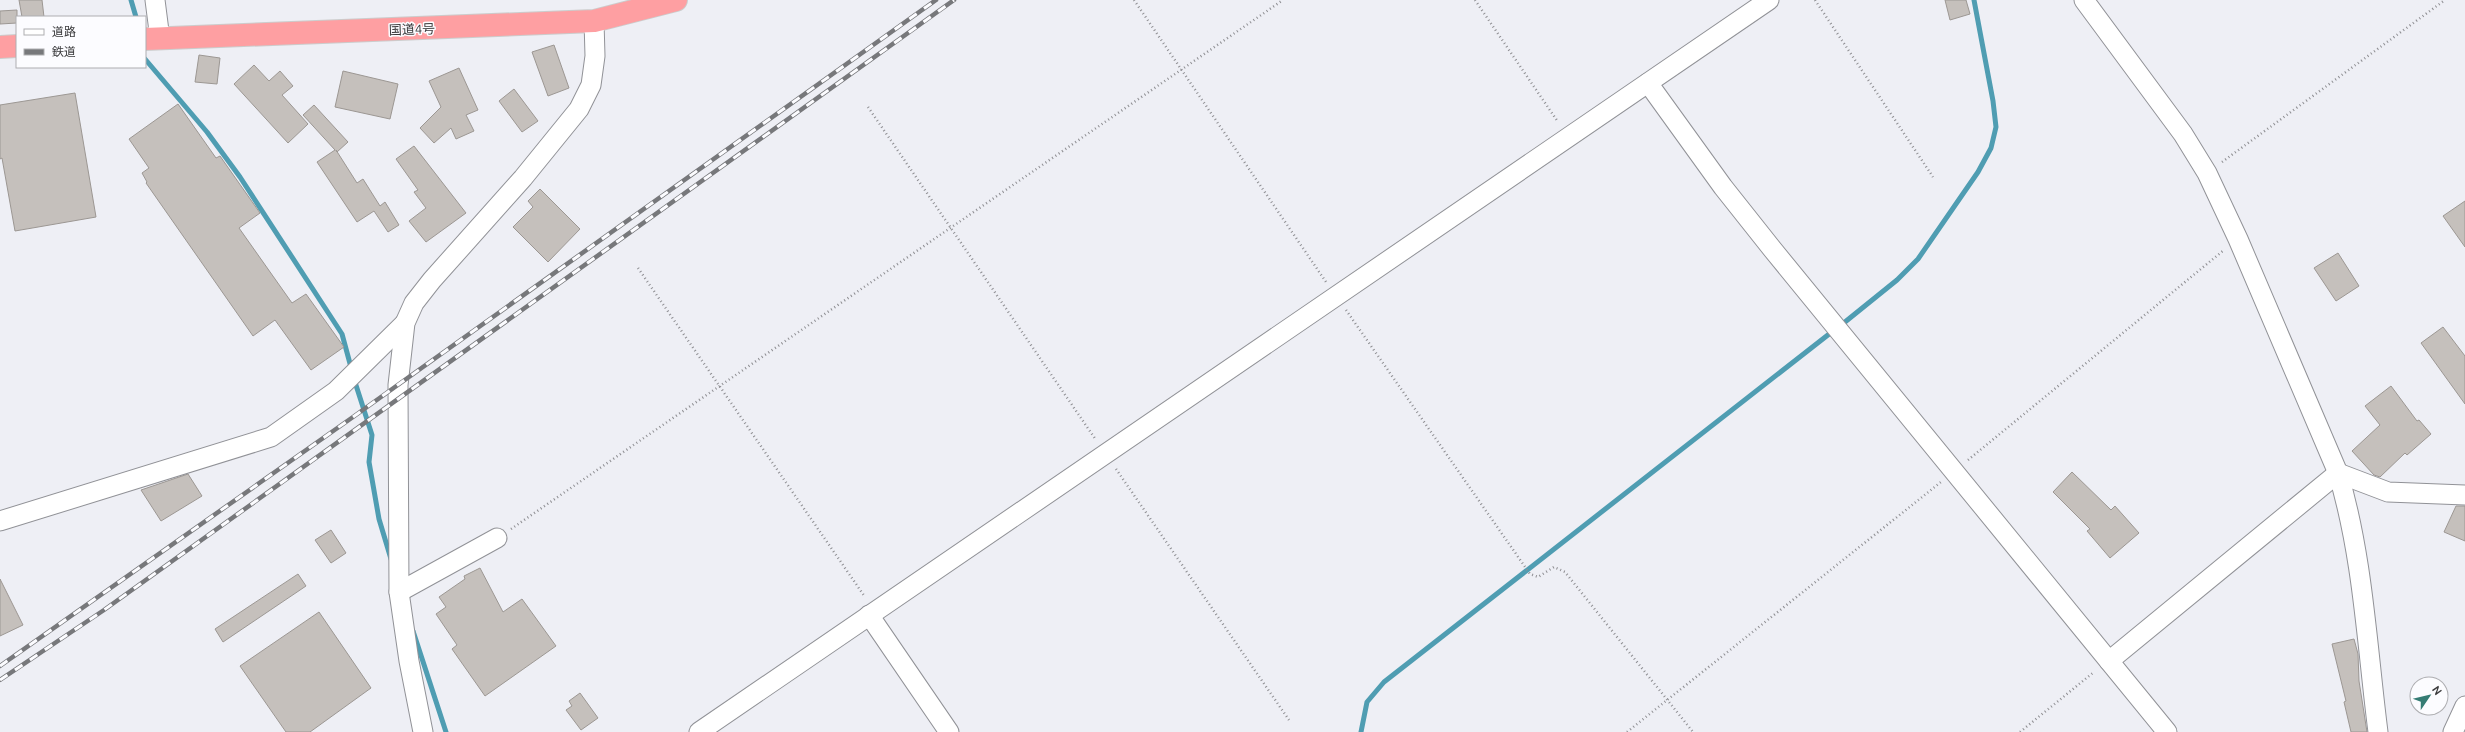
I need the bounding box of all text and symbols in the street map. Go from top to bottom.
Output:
legend [16,16,146,68]
street label: 国道4号 [389,21,435,37]
text: 道路 [52,25,76,38]
text: 鉄道 [52,45,76,58]
north arrow [2409,676,2449,716]
text: N [2430,683,2444,697]

